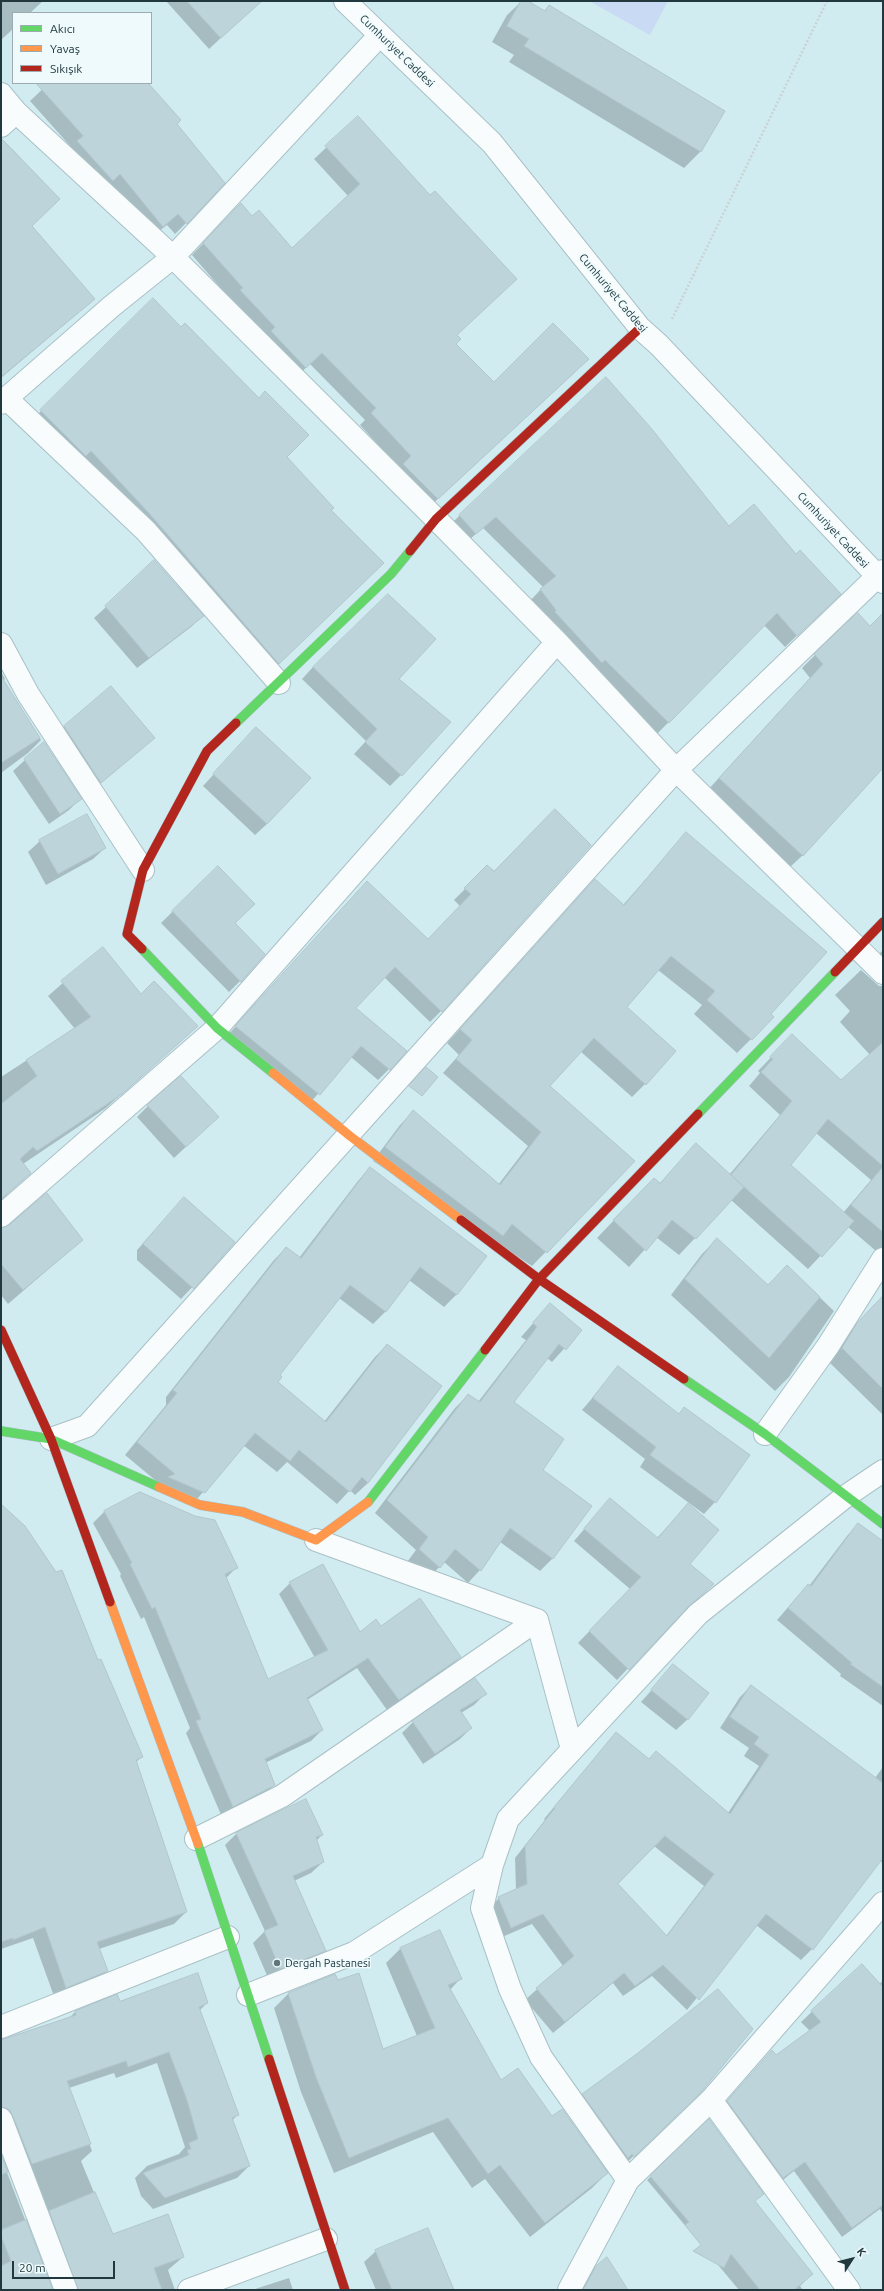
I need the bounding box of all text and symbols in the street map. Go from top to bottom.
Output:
legend [12,12,152,84]
street label: Cumhuriyet Caddesi [357,12,437,90]
text: Akıcı [50,22,75,35]
text: Yavaş [50,42,80,55]
text: Sıkışık [50,62,82,75]
street label: Cumhuriyet Caddesi [576,251,650,335]
street label: Cumhuriyet Caddesi [794,489,872,571]
place label: Dergah Pastanesi [285,1956,370,1970]
marker: Dergah Pastanesi [272,1958,282,1968]
north arrow [832,2239,872,2279]
text: K [855,2245,869,2258]
scale bar [14,2253,117,2279]
text: 20 m [19,2261,46,2274]

